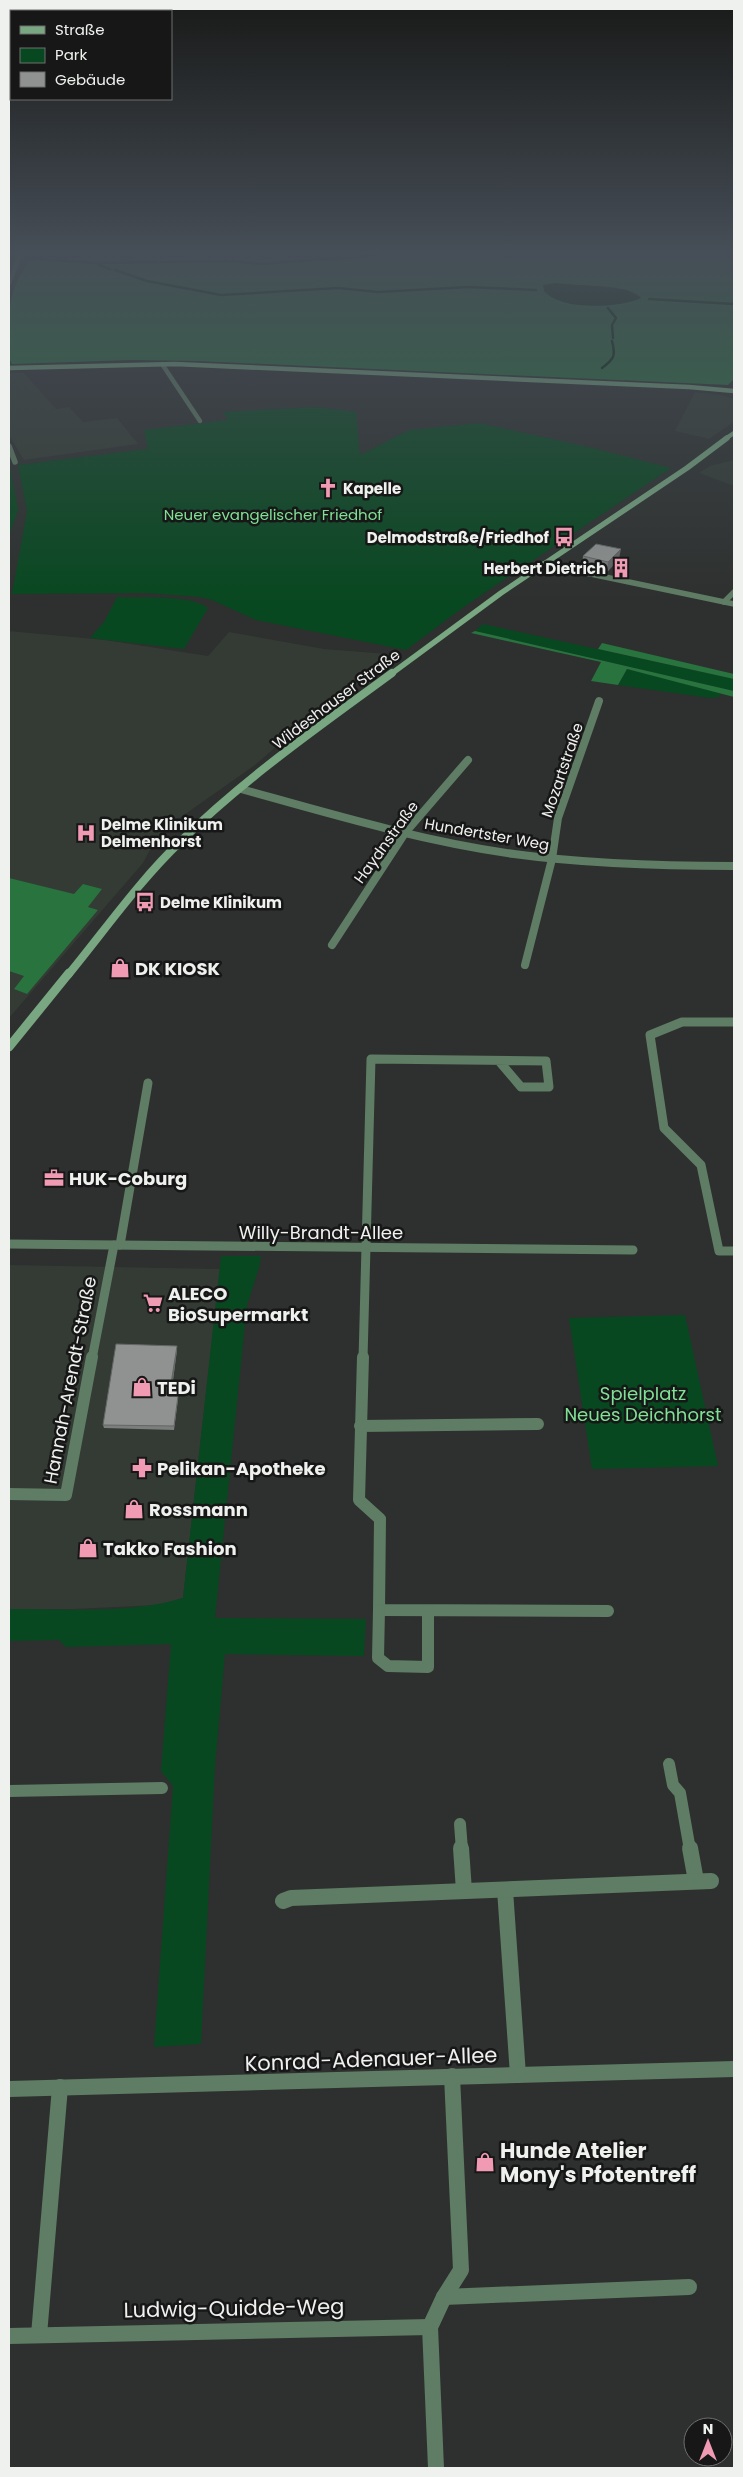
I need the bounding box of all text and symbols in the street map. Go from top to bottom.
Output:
legend [10,10,172,100]
text: Straße [55,19,105,40]
text: Park [55,44,87,65]
text: Gebäude [55,69,125,90]
church icon: Kapelle [317,477,339,499]
place label: Kapelle [343,478,401,499]
park label: Neuer evangelischer Friedhof [164,504,382,525]
bus stop icon: Delmodstraße/Friedhof [553,526,575,548]
place label: Delmodstraße/Friedhof [367,527,550,548]
building icon: Herbert Dietrich [610,557,632,579]
place label: Herbert Dietrich [484,558,606,579]
street label: Wildeshauser Straße [268,644,404,754]
street label: Mozartstraße [536,720,588,820]
street label: Haydnstraße [349,796,423,888]
street label: Hundertster Weg [423,813,551,855]
place label: Delme Klinikum Delmenhorst [101,814,223,852]
hospital icon: Delme Klinikum Delmenhorst [75,822,97,844]
bus stop icon: Delme Klinikum [134,891,156,913]
place label: Delme Klinikum [160,892,282,913]
place label: DK KIOSK [135,956,221,981]
shop icon: DK KIOSK [109,957,131,979]
place label: HUK-Coburg [69,1166,187,1191]
office icon: HUK-Coburg [43,1167,65,1189]
street label: Willy-Brandt-Allee [239,1220,403,1245]
street label: Hannah-Arendt-Straße [38,1274,102,1486]
place label: ALECO BioSupermarkt [168,1281,308,1327]
supermarket icon: ALECO BioSupermarkt [142,1292,164,1314]
place label: TEDi [157,1375,196,1400]
shop icon: TEDi [131,1376,153,1398]
park label: Spielplatz Neues Deichhorst [564,1381,722,1427]
place label: Pelikan-Apotheke [157,1456,326,1481]
pharmacy icon: Pelikan-Apotheke [131,1457,153,1479]
place label: Rossmann [149,1497,248,1522]
shop icon: Rossmann [123,1498,145,1520]
place label: Takko Fashion [103,1536,237,1561]
shop icon: Takko Fashion [77,1537,99,1559]
street label: Konrad-Adenauer-Allee [244,2040,498,2078]
place label: Hunde Atelier Mony's Pfotentreff [500,2136,697,2189]
shop icon: Hunde Atelier Mony's Pfotentreff [474,2151,496,2173]
street label: Ludwig-Quidde-Weg [123,2292,345,2324]
north arrow [683,2417,733,2467]
text: N [703,2419,713,2439]

